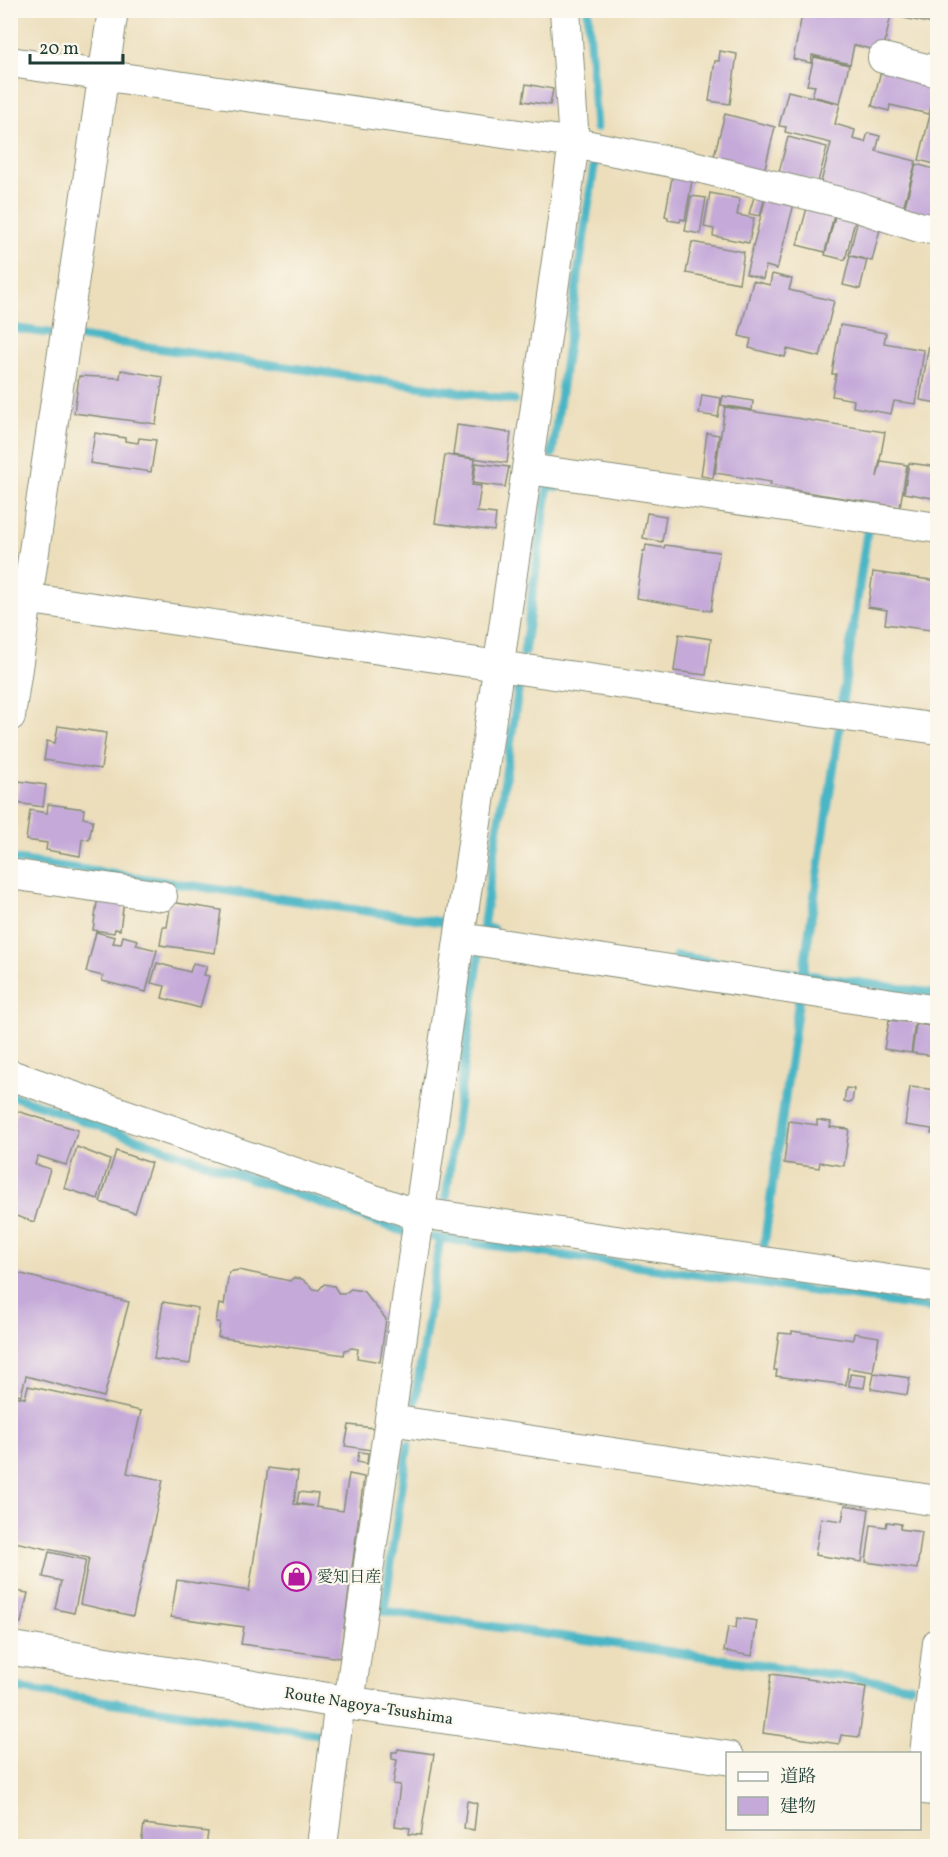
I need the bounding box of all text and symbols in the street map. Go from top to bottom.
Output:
scale bar [30,27,123,65]
text: 20 m [39,37,79,62]
shop icon: 愛知日産 [280,1560,312,1592]
place label: 愛知日産 [317,1567,381,1589]
street label: Route Nagoya-Tsushima [283,1683,455,1731]
legend [726,1752,921,1830]
text: 道路 [780,1765,816,1790]
text: 建物 [780,1795,816,1820]

